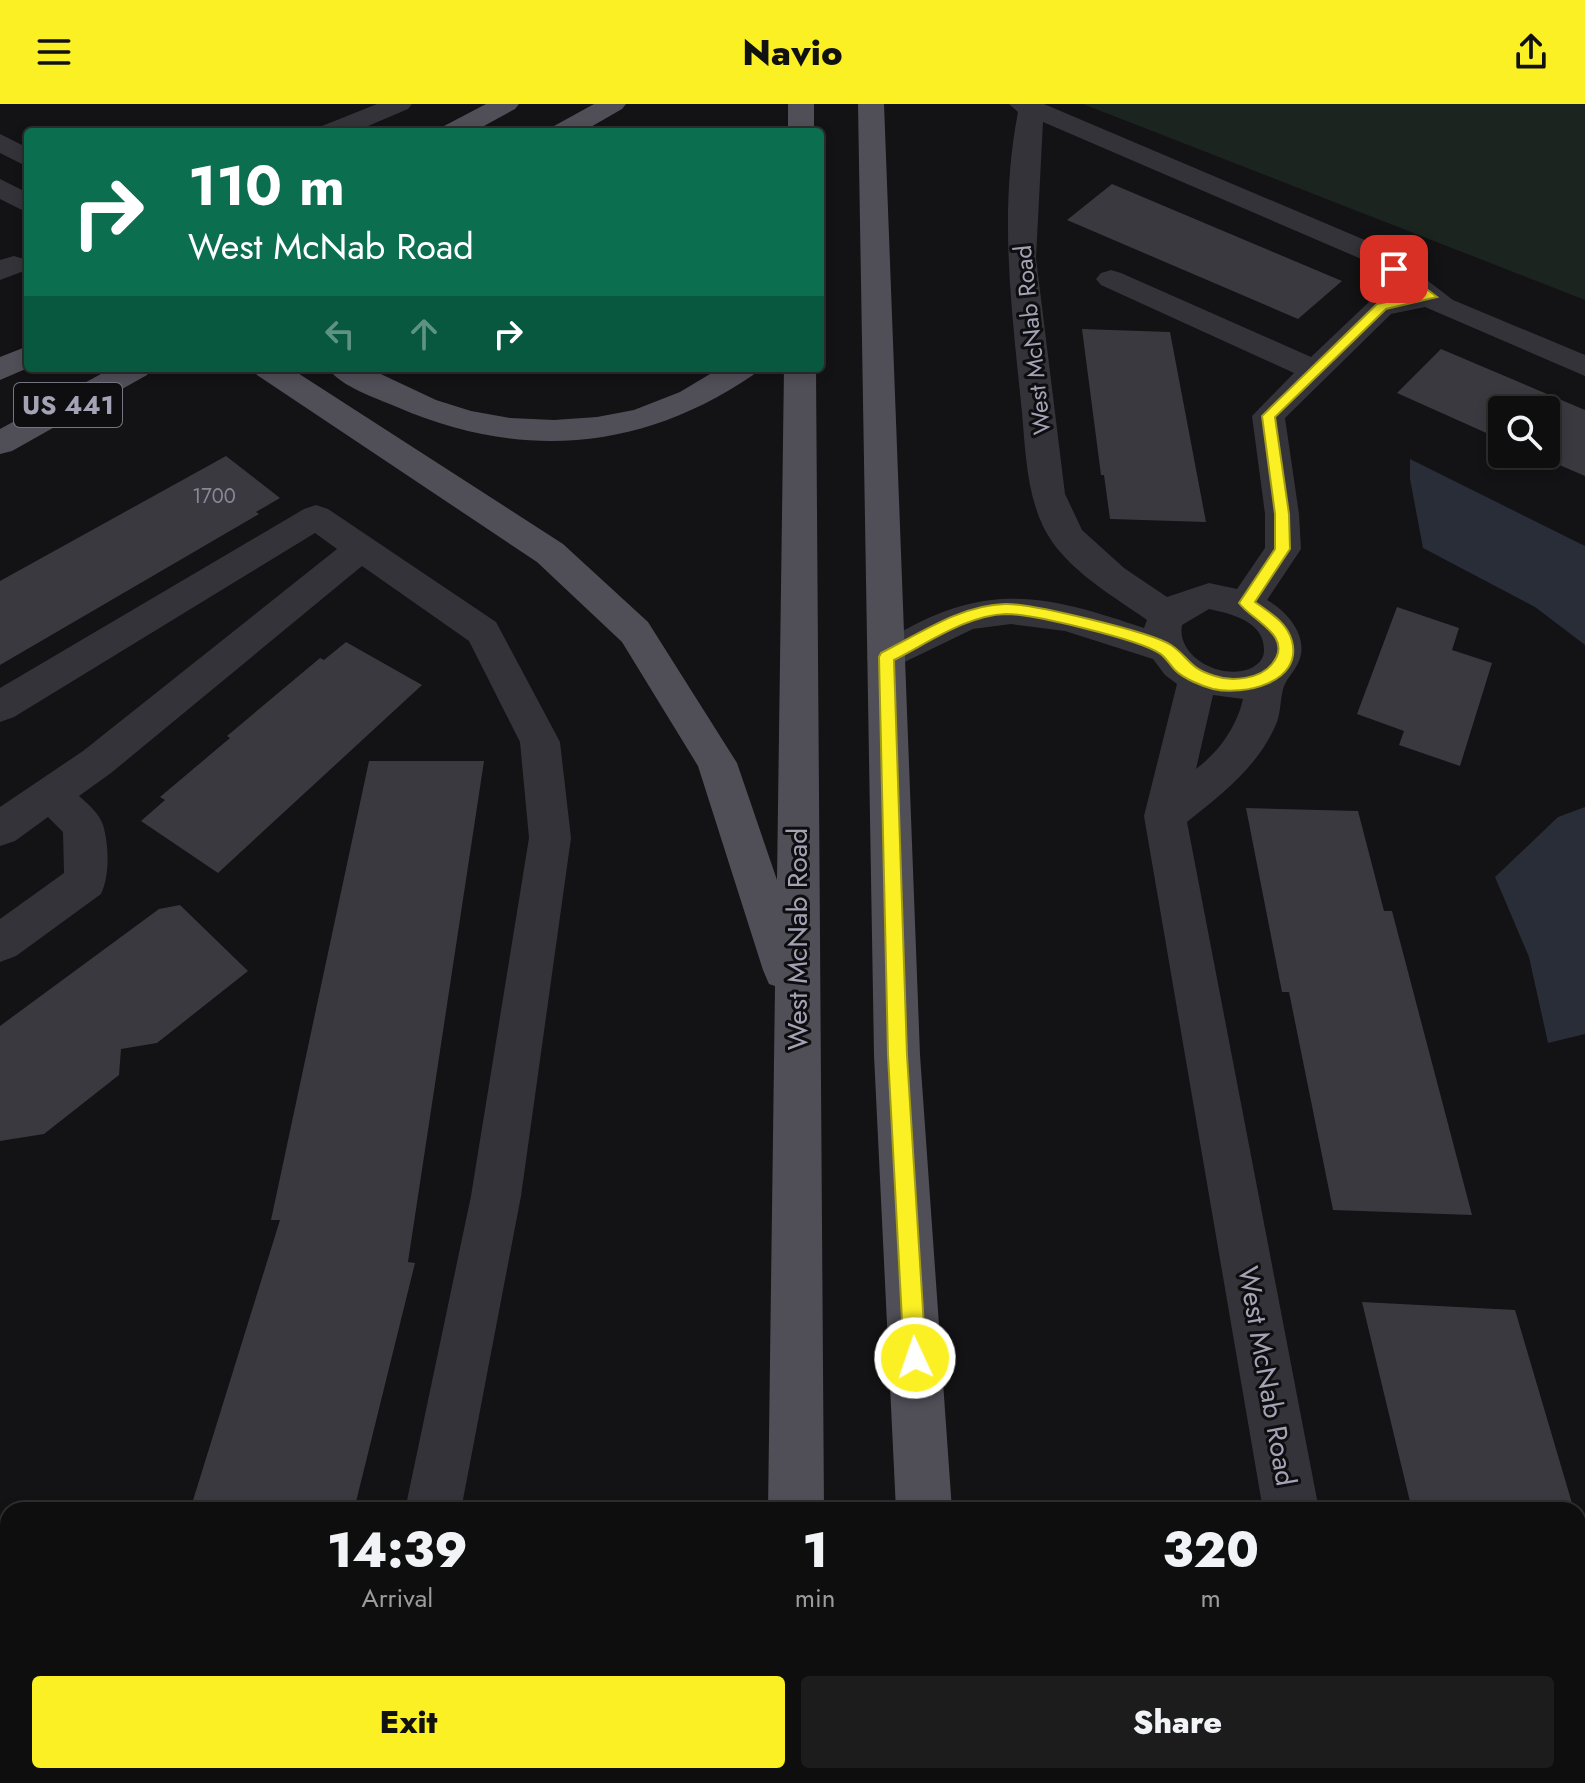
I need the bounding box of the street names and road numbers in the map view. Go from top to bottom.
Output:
street label: West McNab Road [1005,243,1059,437]
road number: US 441 [14,383,122,427]
street label: West McNab Road [777,828,818,1050]
street label: West McNab Road [1228,1263,1306,1489]

